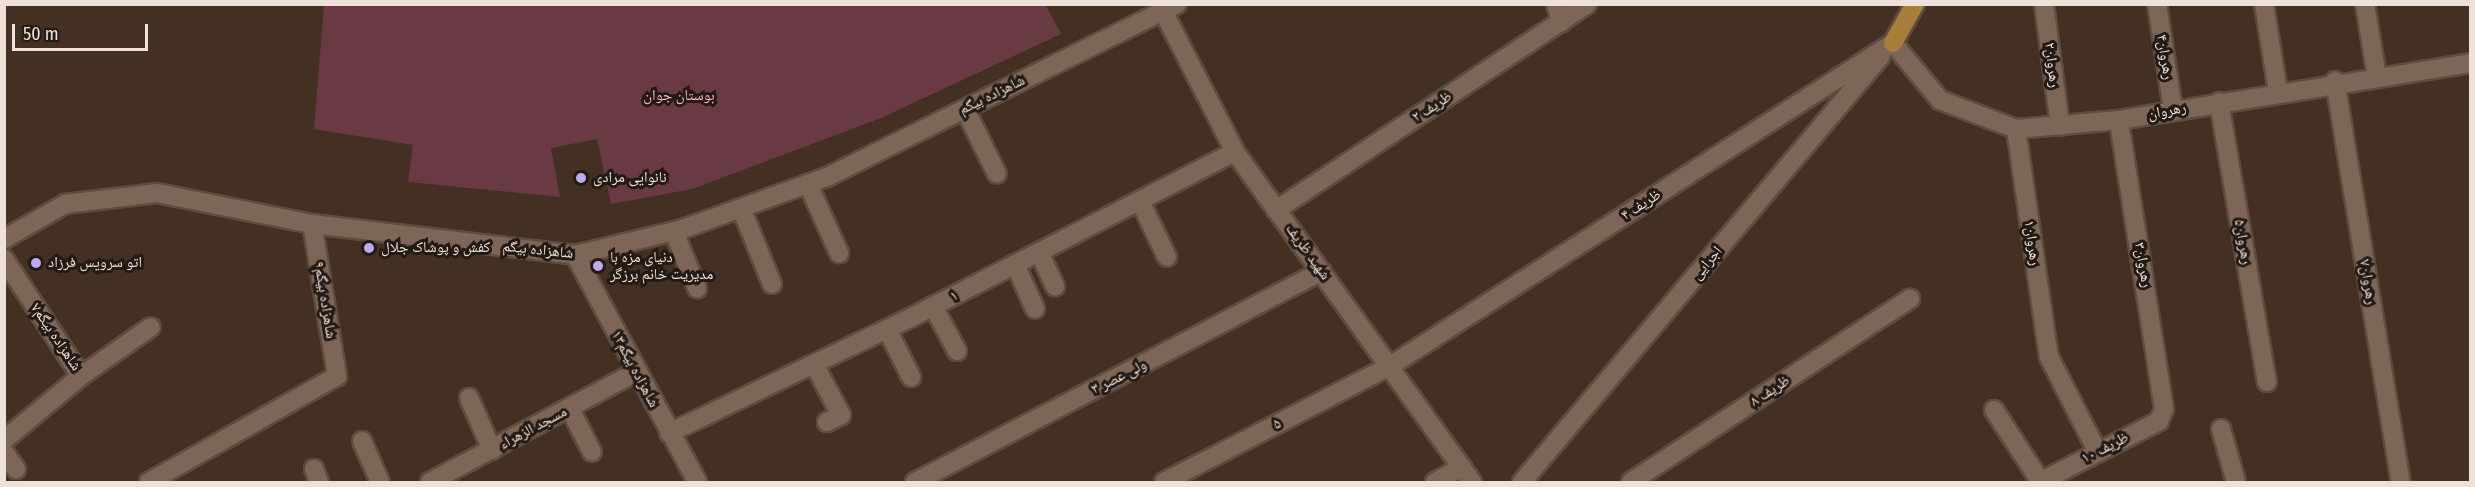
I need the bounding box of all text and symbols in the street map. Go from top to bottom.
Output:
scale bar [15,12,152,50]
text: 50 m [23,23,59,45]
street label: رهروان۴ [2153,33,2177,81]
street label: رهروان۲ [2040,41,2064,89]
street label: شاهزاده بیگم [956,71,1028,119]
park label: بوستان جوان [643,87,715,105]
street label: ظریف ۲ [1409,88,1455,126]
street label: رهروان [2146,98,2188,124]
place label: نانوایی مرادی [593,169,667,187]
marker: نانوایی مرادی [574,171,588,185]
street label: ظریف ۴ [1618,186,1664,224]
street label: رهروان۵ [2230,218,2256,266]
street label: رهروان۱ [2020,219,2044,267]
street label: شهید ظریف [1282,220,1334,284]
street label: شاهزاده بیگم [502,237,574,263]
place label: کفش و پوشاک جلال [381,239,490,257]
marker: کفش و پوشاک جلال [362,241,376,255]
street label: رهروان۳ [2130,241,2156,289]
street label: اجرایی [1688,243,1726,283]
place label: دنیای مزه با مدیریت خانم برزگر [610,248,713,283]
place label: اتو سرویس فرزاد [48,254,142,272]
marker: اتو سرویس فرزاد [29,256,43,270]
street label: رهروان۷ [2356,258,2380,306]
marker: دنیای مزه با مدیریت خانم برزگر [591,259,605,273]
street label: شاهزاده بیگم۹ [310,260,340,340]
street label: ۱ [947,286,961,306]
street label: شاهزاده بیگم۷ [27,300,85,374]
street label: شاهزاده بیگم۱۳ [607,327,663,411]
street label: ولی عصر ۳ [1088,355,1150,399]
street label: ظریف ۸ [1747,372,1793,410]
street label: مسجد الزهراء [496,403,570,453]
street label: ۵ [1270,414,1284,434]
street label: ظریف ۱۰ [2078,429,2132,467]

